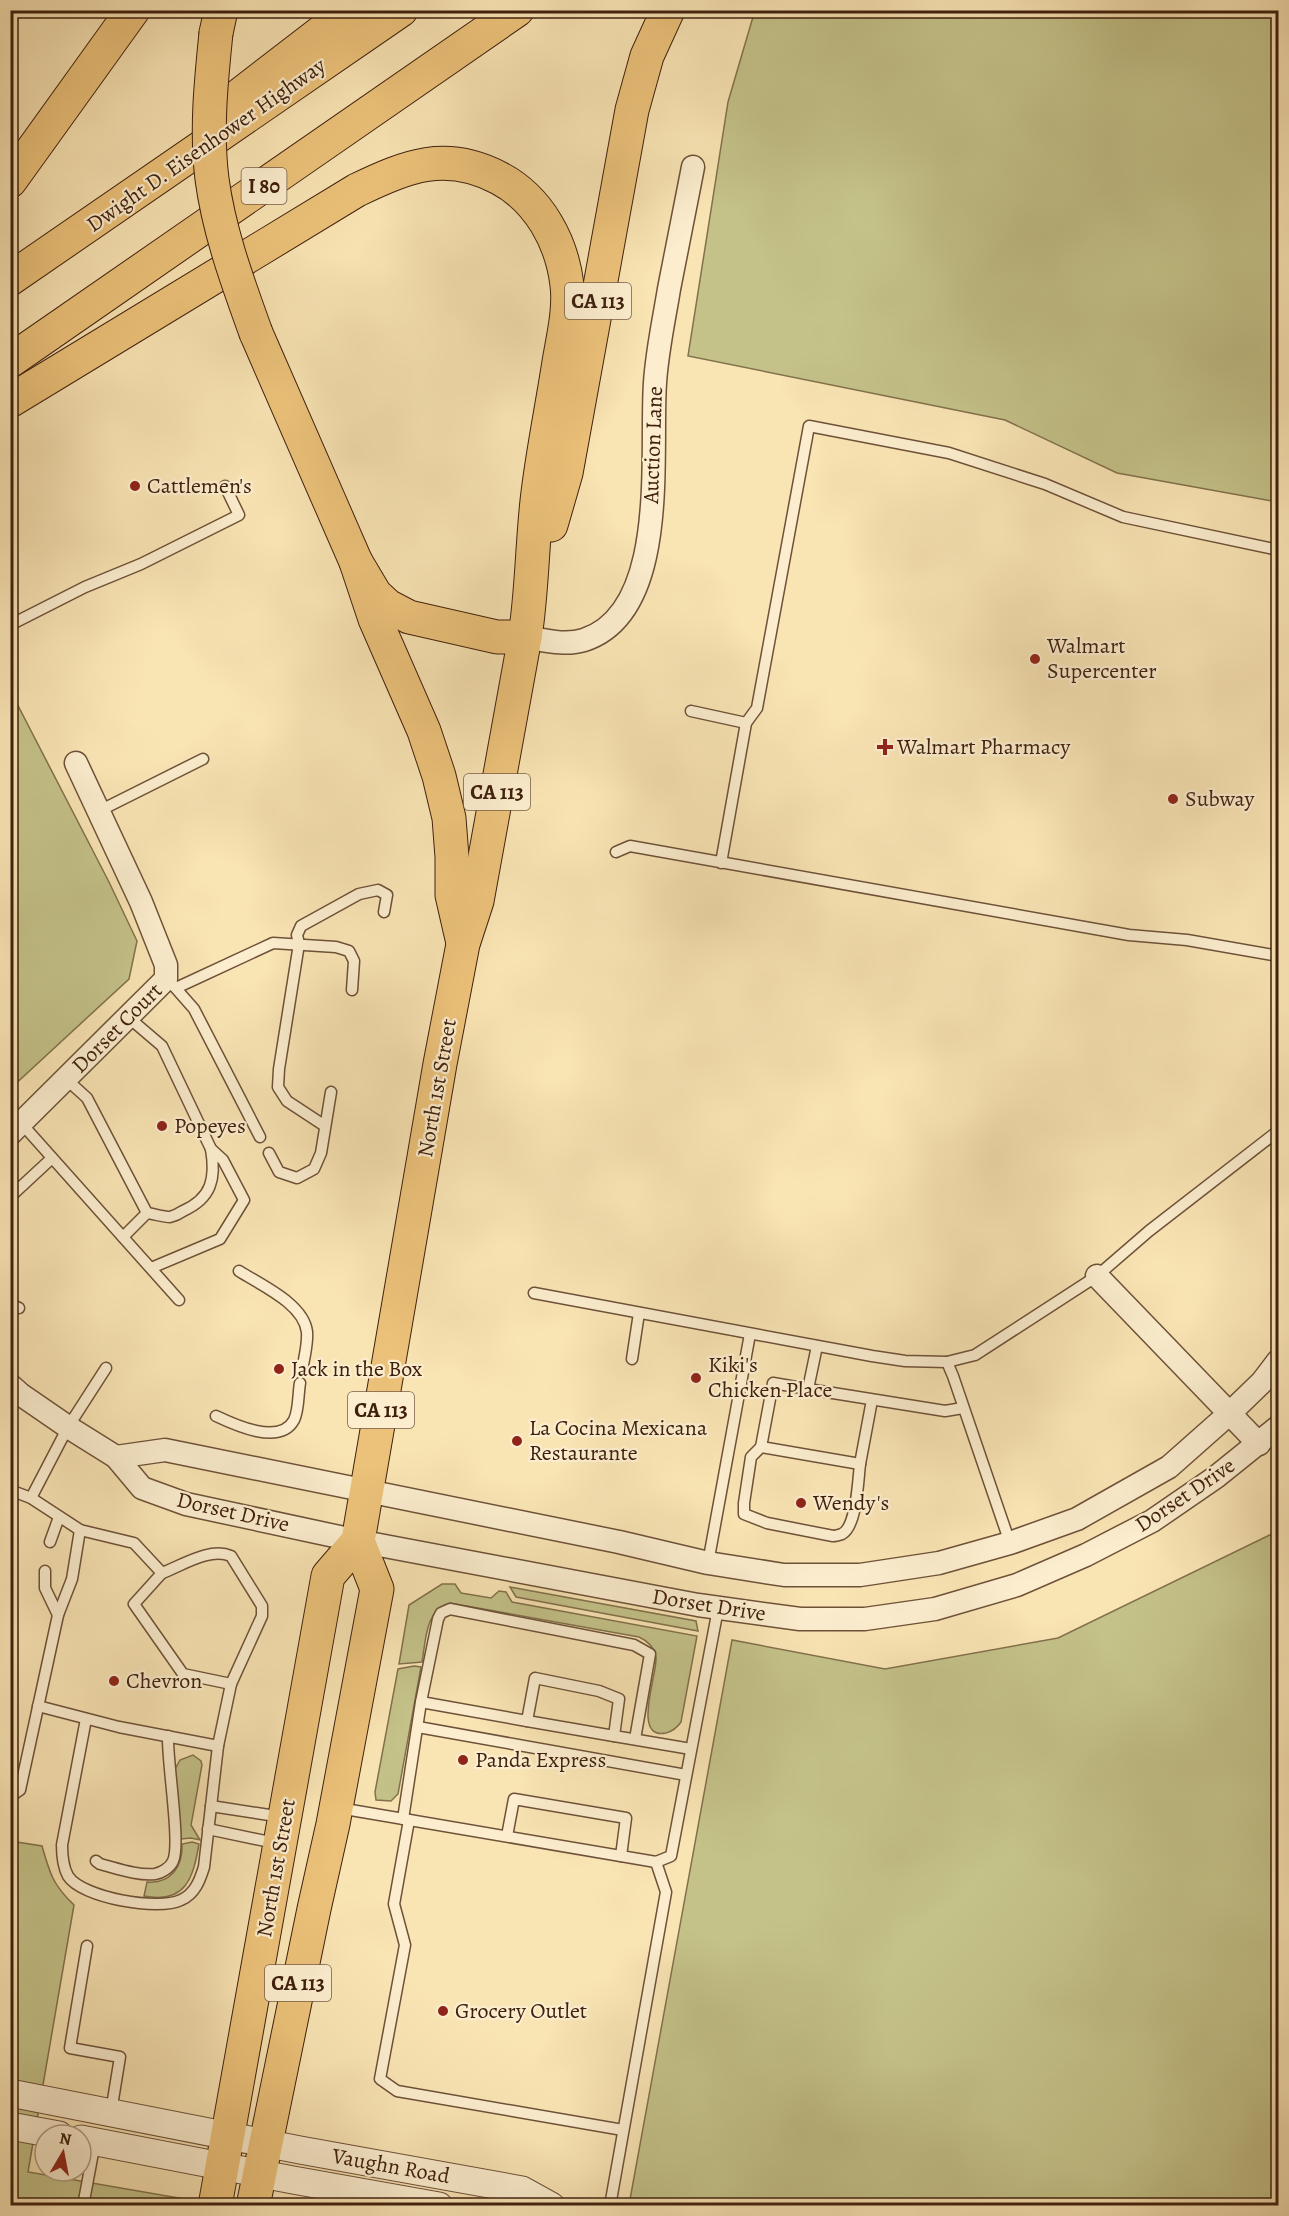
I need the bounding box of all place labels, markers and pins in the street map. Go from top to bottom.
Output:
place label: Cattlemen's [147,471,252,501]
marker: Cattlemen's [128,479,142,493]
place label: Walmart Supercenter [1046,631,1157,686]
marker: Walmart Supercenter [1028,652,1042,666]
place label: Walmart Pharmacy [896,732,1070,762]
marker: Walmart Pharmacy [878,740,892,754]
place label: Subway [1185,784,1254,814]
marker: Subway [1166,792,1180,806]
place label: Popeyes [174,1111,246,1141]
marker: Popeyes [155,1119,169,1133]
place label: Kiki's Chicken Place [708,1350,832,1405]
place label: Jack in the Box [291,1354,423,1384]
marker: Jack in the Box [272,1362,286,1376]
marker: Kiki's Chicken Place [689,1371,703,1385]
place label: La Cocina Mexicana Restaurante [529,1413,708,1468]
marker: La Cocina Mexicana Restaurante [510,1434,524,1448]
place label: Wendy's [812,1488,889,1518]
marker: Wendy's [794,1496,808,1510]
place label: Chevron [126,1666,202,1696]
marker: Chevron [107,1674,121,1688]
place label: Panda Express [475,1745,606,1775]
marker: Panda Express [456,1753,470,1767]
place label: Grocery Outlet [455,1996,587,2026]
marker: Grocery Outlet [436,2004,450,2018]

